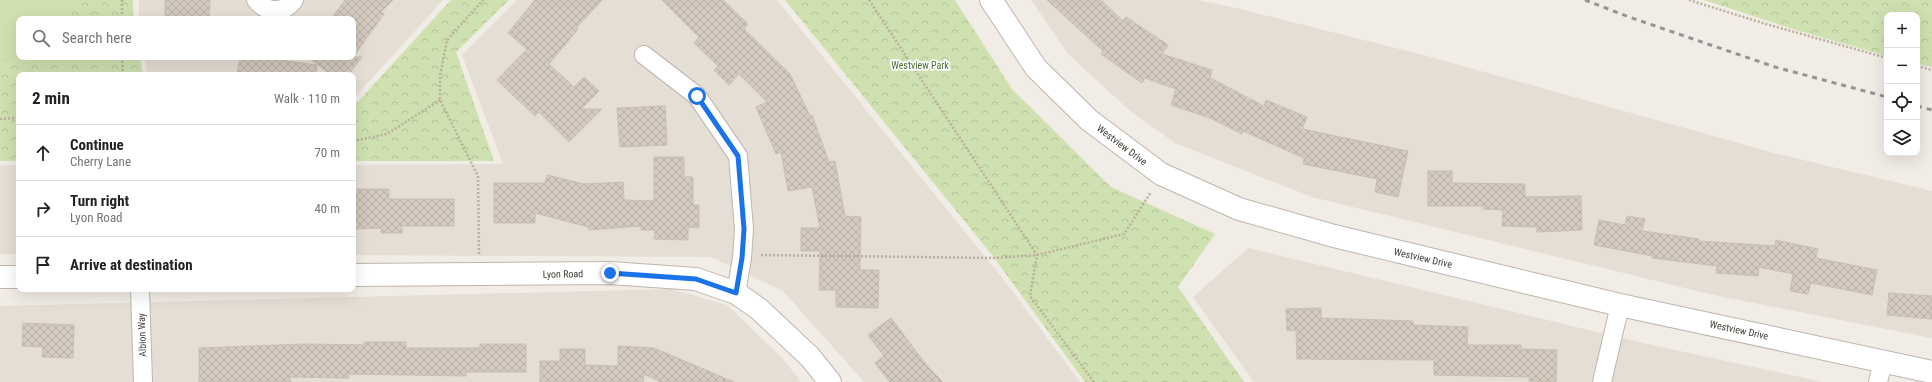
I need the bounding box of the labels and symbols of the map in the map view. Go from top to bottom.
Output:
park label: Westview Park [891,60,949,71]
route start [688,87,706,105]
street label: Westview Drive [1095,123,1149,168]
street label: Westview Drive [1393,246,1454,270]
route end [601,264,619,282]
street label: Lyon Road [543,268,583,280]
street label: Albion Way [136,313,148,357]
street label: Westview Drive [1709,318,1770,342]

